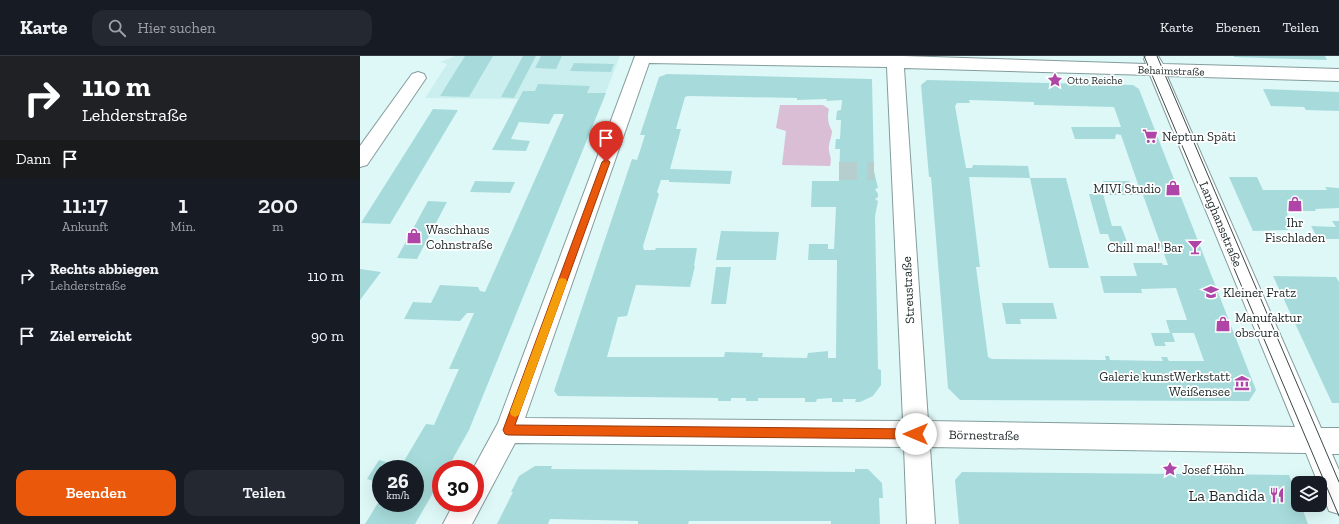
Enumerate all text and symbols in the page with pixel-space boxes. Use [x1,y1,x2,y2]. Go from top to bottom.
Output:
search box [92,10,372,46]
text: Karte [20,16,68,39]
icon: search [106,17,128,39]
text: Hier suchen [138,19,216,37]
text: Karte [1160,19,1193,36]
text: Ebenen [1215,19,1260,36]
text: Teilen [1282,19,1319,36]
street label: Behaimstraße [1137,63,1205,79]
text: 110 m [82,70,151,103]
place icon: Otto Reiche [1046,71,1064,89]
icon: right [16,72,68,124]
place label: Otto Reiche [1067,74,1123,87]
text: Lehderstraße [82,104,187,126]
pin [589,121,623,162]
icon: arrive [595,127,617,149]
supermarket icon: Neptun Späti [1141,127,1159,145]
place label: Neptun Späti [1162,129,1236,144]
icon: arrive [59,148,81,170]
text: Dann [16,150,51,168]
shop icon: MIVI Studio [1164,179,1182,197]
street label: Langhansstraße [1196,179,1246,269]
place label: MIVI Studio [1093,181,1161,196]
text: 11:17 [62,190,108,219]
text: 1 [178,190,188,219]
text: 200 [258,190,298,219]
shop icon: Ihr Fischladen [1286,195,1304,213]
place label: Ihr Fischladen [1265,215,1326,245]
text: Ankunft [62,219,108,234]
text: Min. [170,219,196,234]
text: m [272,219,283,234]
place label: Waschhaus Cohnstraße [426,222,493,252]
shop icon: Waschhaus Cohnstraße [405,227,423,245]
bar icon: Chill mal! Bar [1186,238,1204,256]
place label: Chill mal! Bar [1107,240,1183,255]
street label: Streustraße [899,256,917,324]
text: Rechts abbiegen [50,260,159,278]
icon: right [16,265,38,287]
text: 110 m [307,267,344,285]
text: Lehderstraße [50,278,126,293]
school or university icon: Kleiner Fratz [1202,283,1220,301]
place label: Kleiner Fratz [1223,285,1296,300]
place label: Manufaktur obscura [1235,310,1302,340]
shop icon: Manufaktur obscura [1214,315,1232,333]
icon: arrive [16,325,38,347]
text: Ziel erreicht [50,327,132,345]
text: 90 m [311,327,344,345]
place label: Galerie kunstWerkstatt Weißensee [1099,369,1230,399]
museum icon: Galerie kunstWerkstatt Weißensee [1233,374,1251,392]
position arrow [895,413,937,455]
street label: Börnestraße [949,427,1019,443]
speed limit sign: 30 [432,460,484,512]
place icon: Josef Höhn [1161,460,1179,478]
place label: Josef Höhn [1182,462,1245,477]
text: 26 [387,469,409,493]
button: Beenden [16,470,176,516]
button: Teilen [184,470,344,516]
map controls [1291,476,1327,512]
button: layers [1291,476,1327,512]
place label: La Bandida [1189,486,1265,505]
restaurant icon: La Bandida [1268,486,1286,504]
text: km/h [387,490,409,502]

